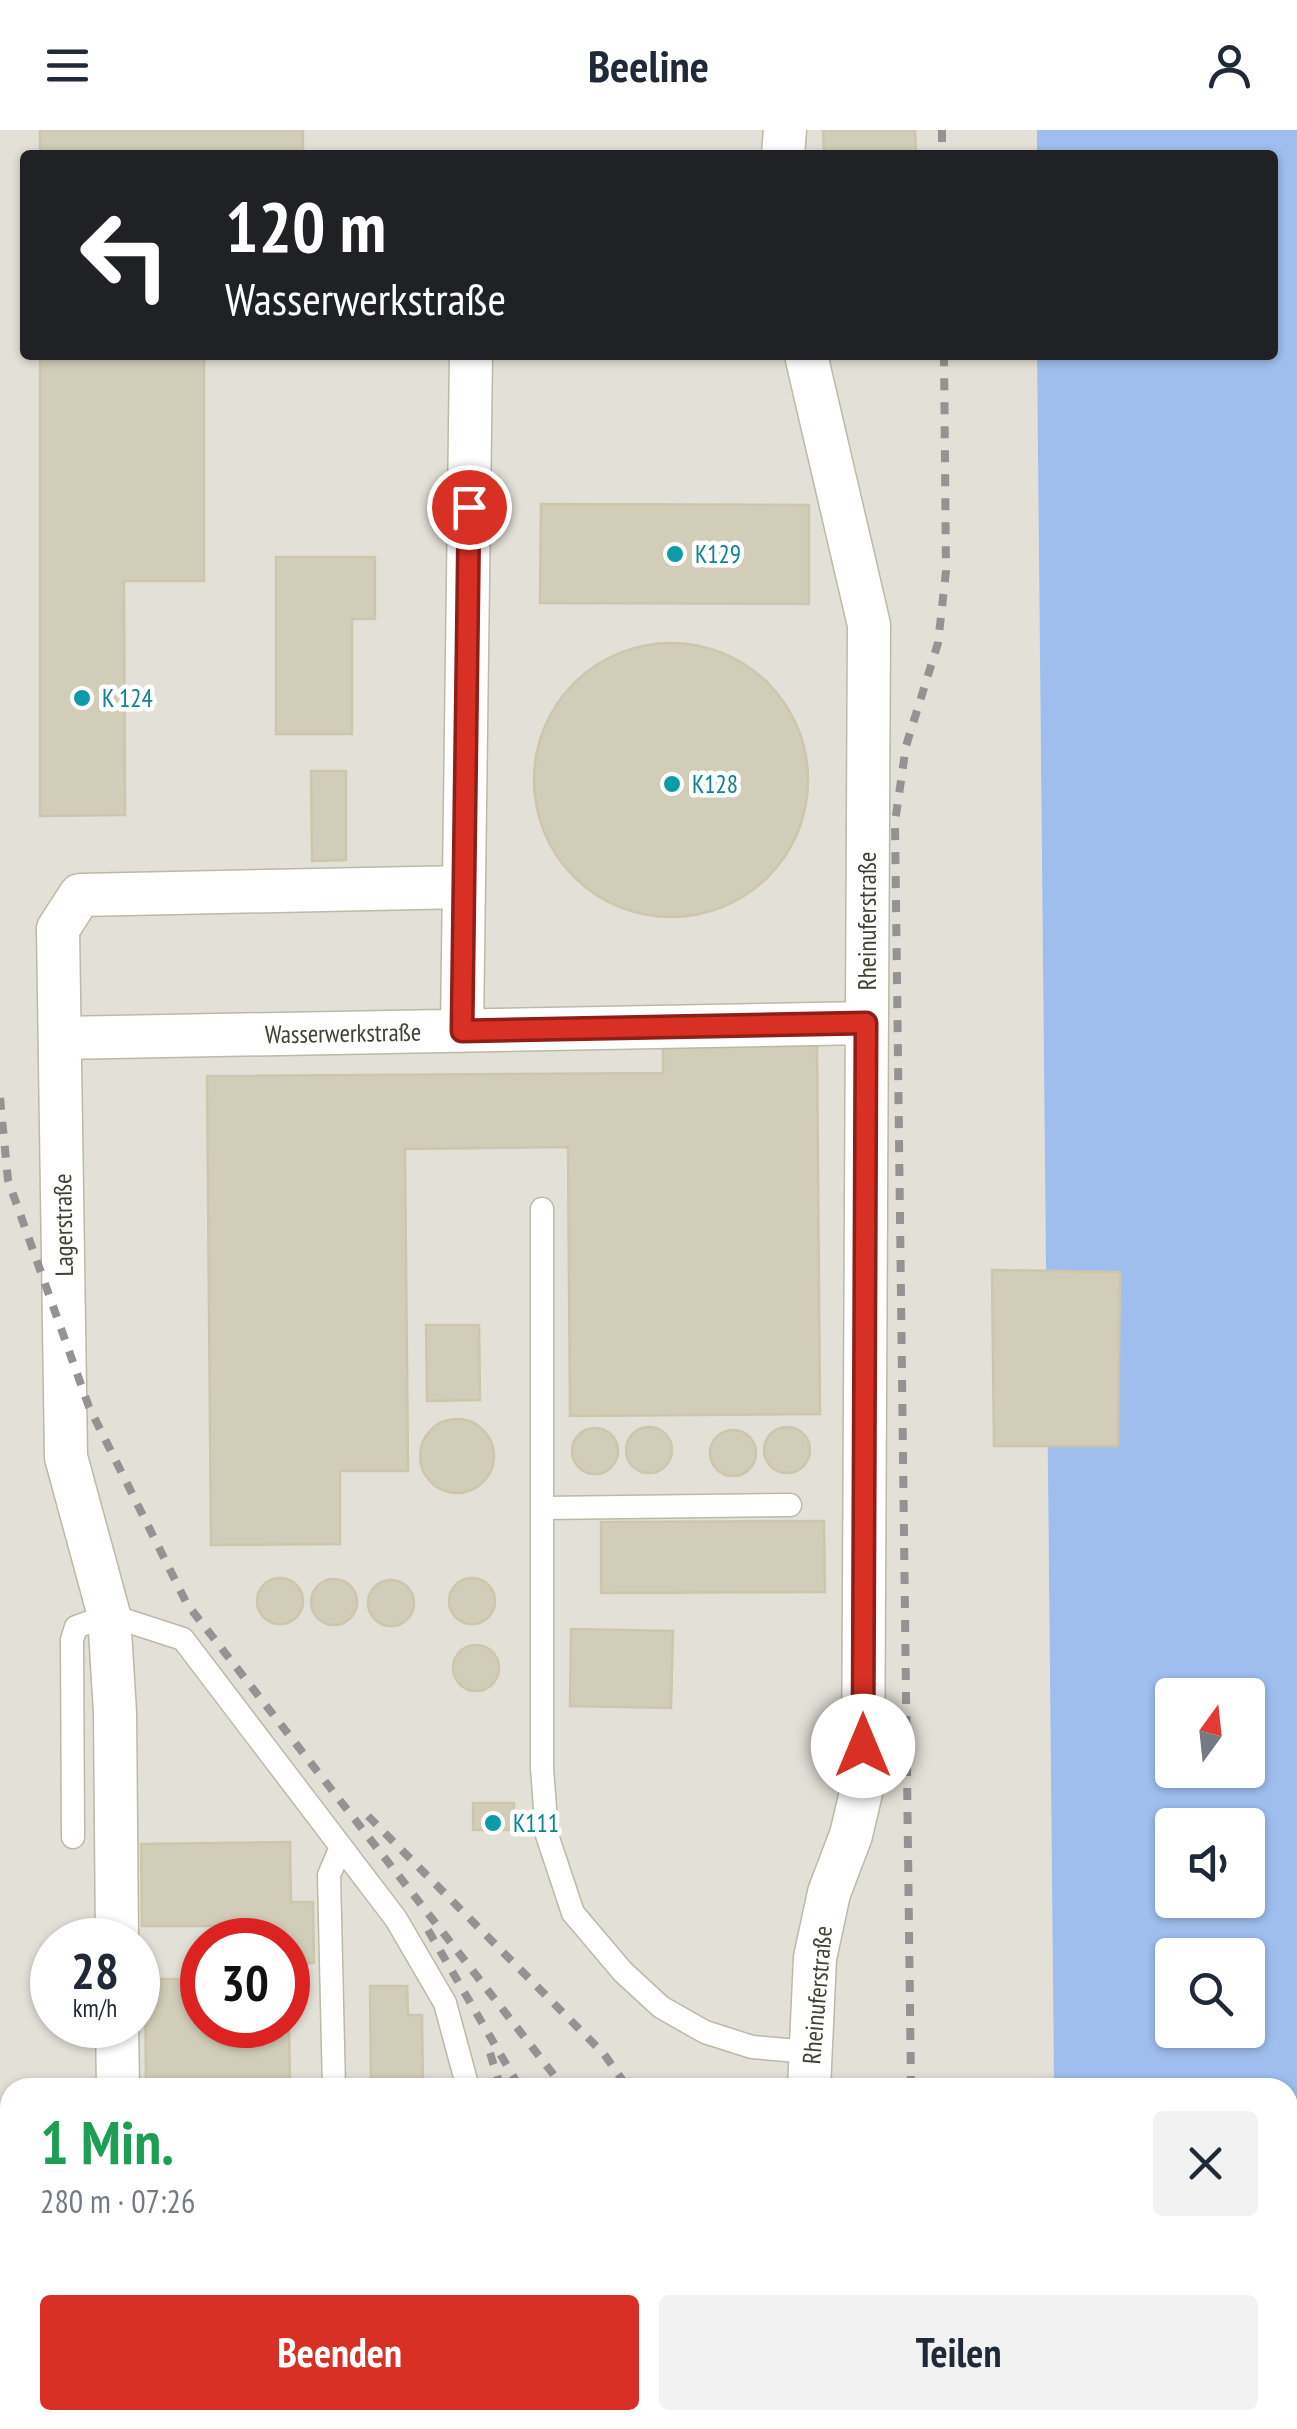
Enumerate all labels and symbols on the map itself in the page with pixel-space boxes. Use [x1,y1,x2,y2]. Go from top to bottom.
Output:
pin [427,465,512,550]
place label: K129 [695,538,741,570]
marker: K129 [664,543,686,565]
place label: K 124 [102,682,153,714]
marker: K 124 [71,687,93,709]
place label: K128 [692,768,738,800]
marker: K128 [661,773,683,795]
street label: Rheinuferstraße [851,852,883,990]
street label: Wasserwerkstraße [265,1016,421,1050]
street label: Lagerstraße [46,1173,80,1277]
north arrow [1155,1678,1265,1788]
position arrow [811,1694,915,1798]
place label: K111 [513,1807,559,1839]
marker: K111 [482,1812,504,1834]
speed limit sign: 30 [180,1918,310,2048]
street label: Rheinuferstraße [795,1925,839,2065]

